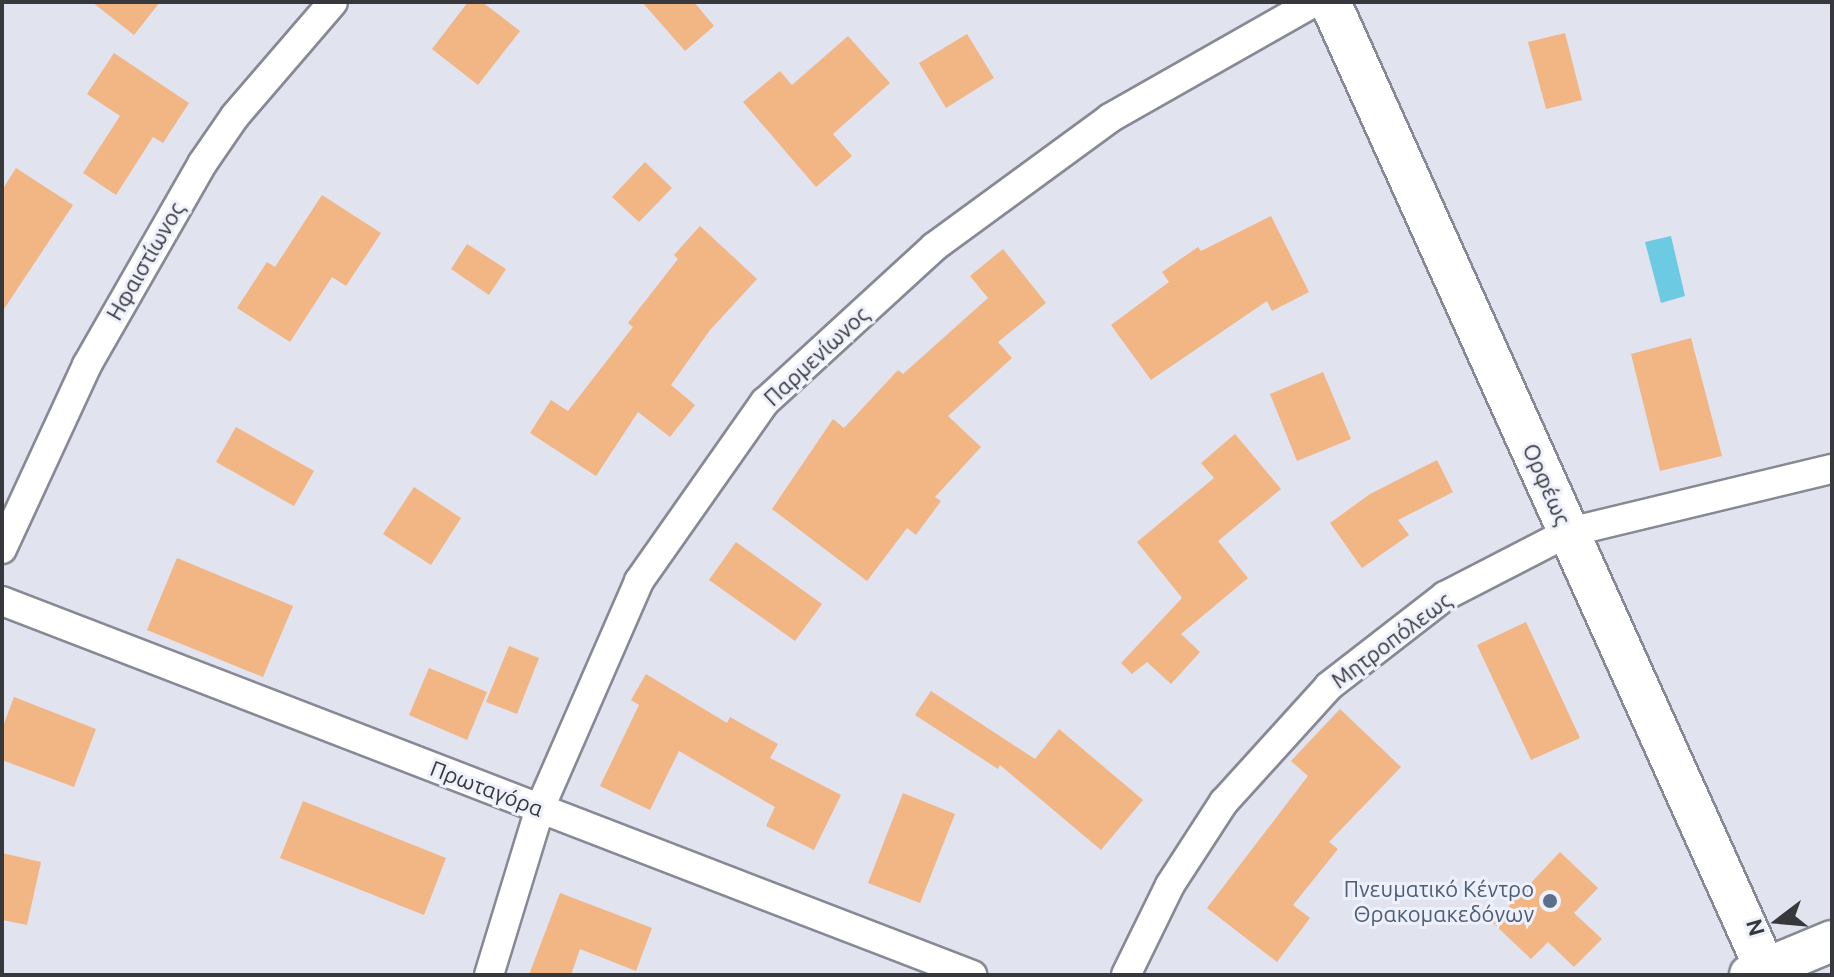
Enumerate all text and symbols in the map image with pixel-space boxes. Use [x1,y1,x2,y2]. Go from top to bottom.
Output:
street label: Ηφαιστίωνος [101,197,189,325]
street label: Παρμενίωνος [758,301,874,411]
street label: Ορφέως [1517,439,1577,529]
street label: Μητροπόλεως [1326,586,1456,694]
street label: Πρωταγόρα [427,754,547,822]
place label: Πνευματικό Κέντρο Θρακομακεδόνων [1344,875,1534,926]
north arrow [1738,881,1818,961]
marker: Πνευματικό Κέντρο Θρακομακεδόνων [1541,892,1559,910]
text: N [1740,916,1769,939]

